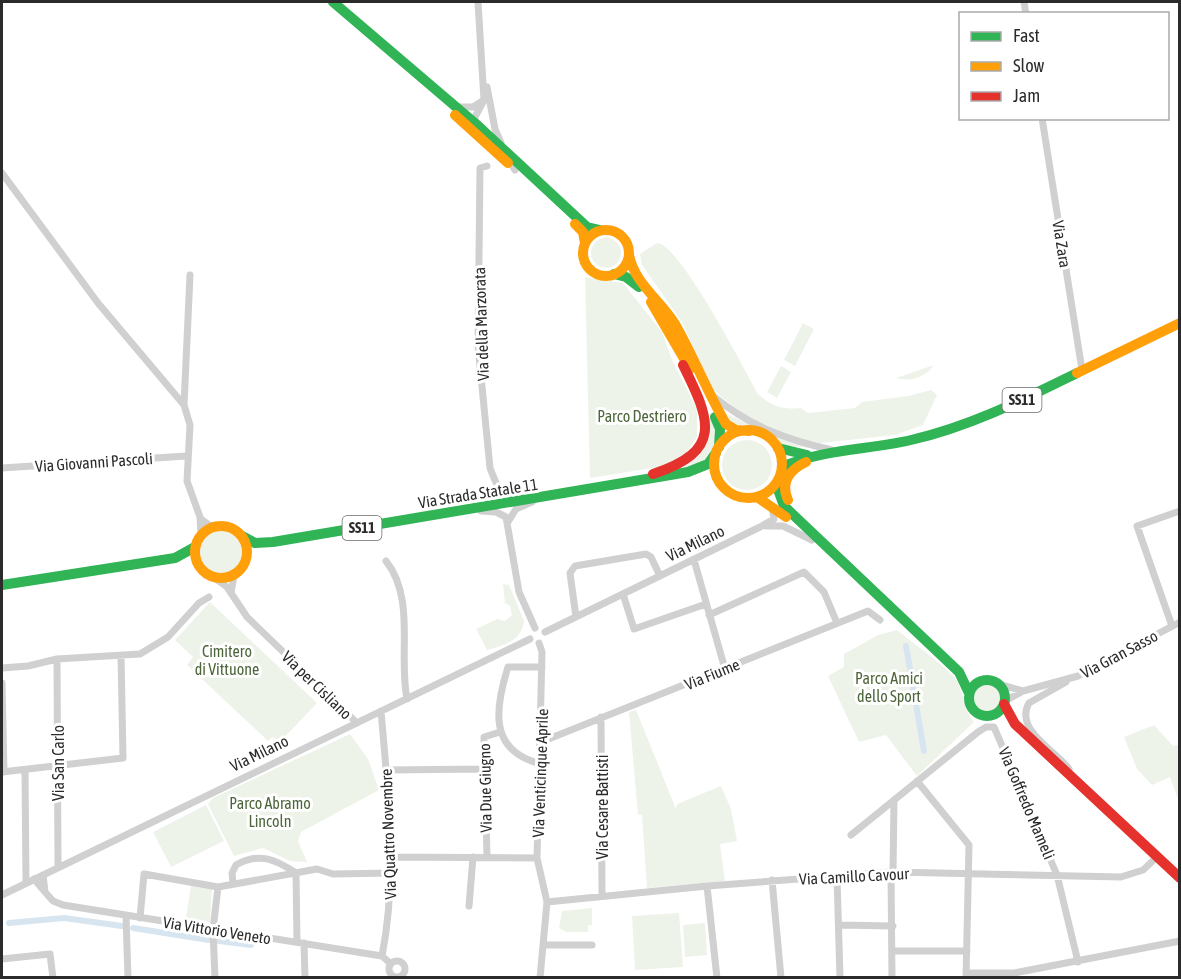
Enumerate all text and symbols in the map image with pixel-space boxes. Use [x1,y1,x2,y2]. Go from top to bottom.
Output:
legend [959,12,1169,120]
text: Fast [1013,25,1040,46]
text: Slow [1013,55,1044,76]
text: Jam [1013,85,1040,106]
street label: Via Zara [1049,219,1075,269]
street label: Via della Marzorata [470,267,492,381]
road number: SS11 [1002,388,1042,412]
park label: Parco Destriero [597,407,687,425]
street label: Via Giovanni Pascoli [35,449,153,475]
street label: Via Strada Statale 11 [417,475,539,511]
road number: SS11 [342,516,382,540]
street label: Via Milano [663,521,727,565]
street label: Via Gran Sasso [1078,626,1160,682]
park label: Cimitero di Vittuone [195,642,259,678]
street label: Via per Cisliano [278,647,356,723]
street label: Via Fiume [682,655,742,693]
park label: Parco Amici dello Sport [855,669,923,706]
street label: Via Venticinque Aprile [529,708,552,838]
street label: Via San Carlo [49,725,67,801]
street label: Via Milano [227,731,291,775]
street label: Via Due Giugno [475,743,496,833]
street label: Via Goffredo Mameli [995,744,1059,862]
street label: Via Cesare Battisti [593,755,611,859]
street label: Via Quattro Novembre [377,768,399,900]
park label: Parco Abramo Lincoln [229,794,311,830]
street label: Via Camillo Cavour [799,864,910,888]
street label: Via Vittorio Veneto [162,913,272,947]

